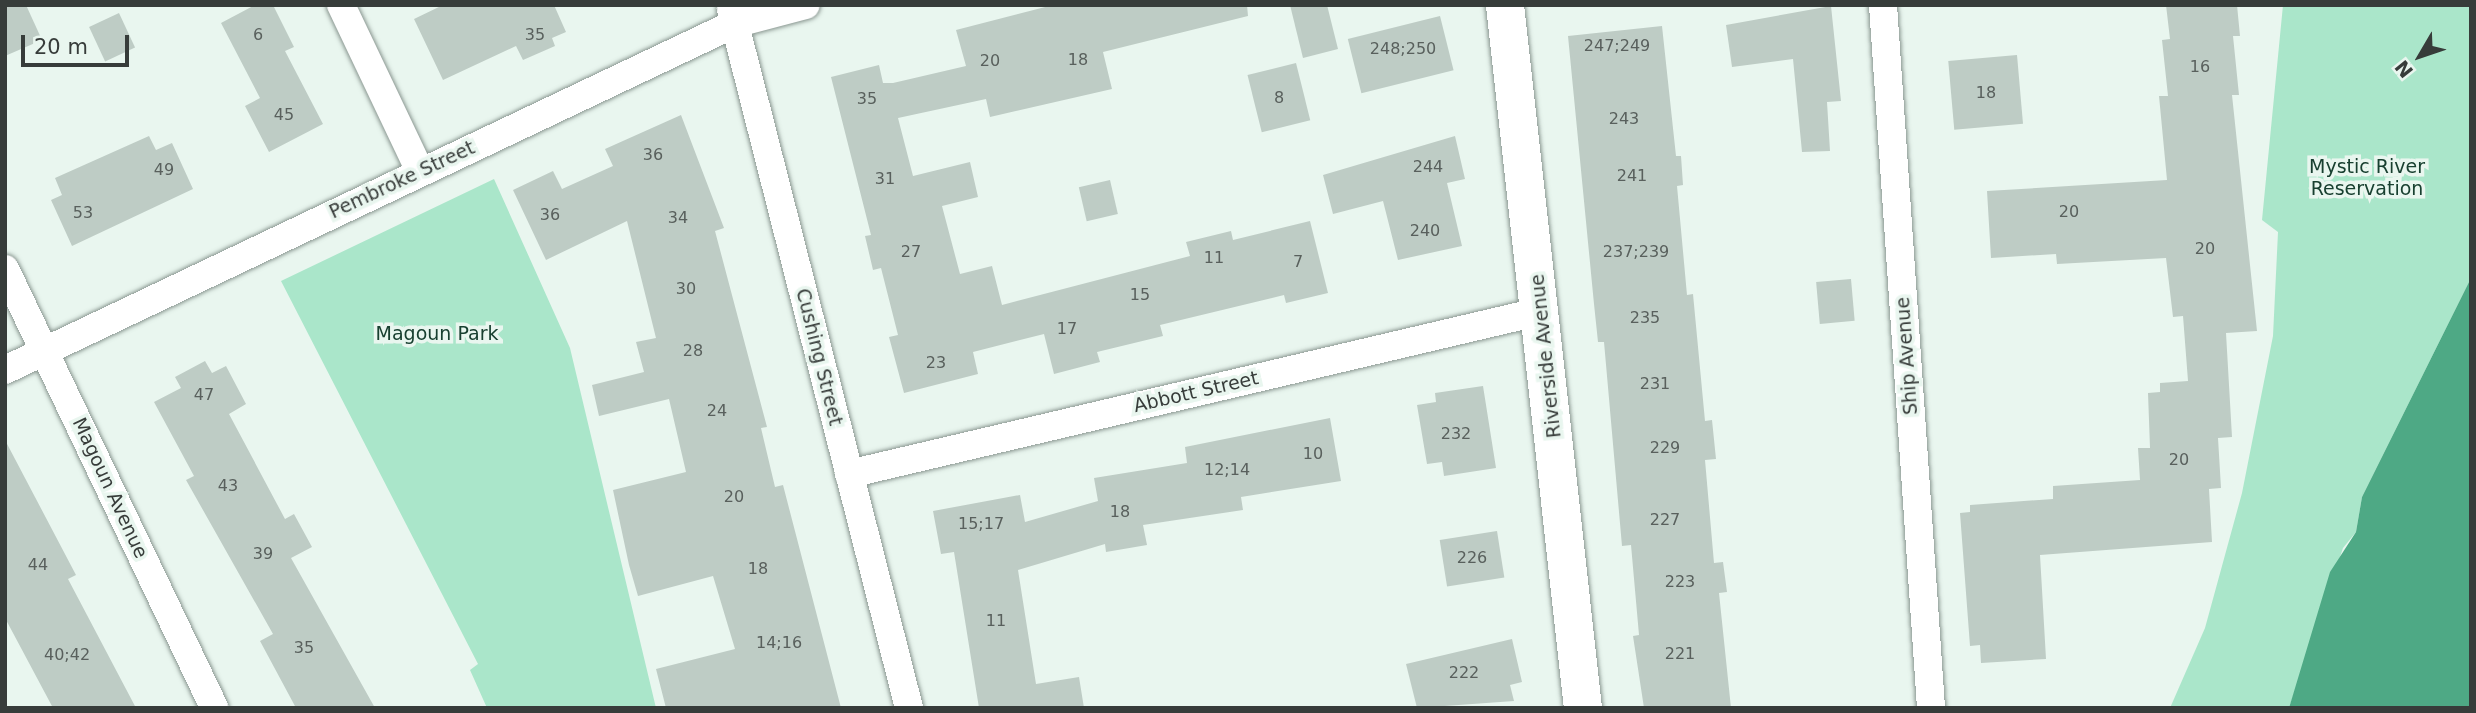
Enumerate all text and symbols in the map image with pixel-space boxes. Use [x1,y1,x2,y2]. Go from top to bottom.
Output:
scale bar [24,21,133,65]
north arrow [2385,21,2455,91]
house number: 6 [253,25,263,45]
house number: 35 [525,25,545,45]
text: 20 m [34,35,88,59]
house number: 247;249 [1584,36,1650,56]
house number: 248;250 [1370,39,1436,59]
house number: 18 [1068,50,1088,70]
house number: 20 [980,51,1000,71]
text: N [2390,56,2417,82]
house number: 16 [2190,57,2210,77]
house number: 18 [1976,83,1996,103]
house number: 8 [1274,88,1284,108]
house number: 35 [857,89,877,109]
house number: 45 [274,105,294,125]
house number: 243 [1609,109,1639,129]
street label: Pembroke Street [326,136,478,224]
house number: 36 [643,145,663,165]
park label: Mystic River Reservation [2309,156,2425,200]
house number: 244 [1413,157,1443,177]
house number: 49 [154,160,174,180]
house number: 241 [1617,166,1647,186]
house number: 31 [875,169,895,189]
house number: 20 [2059,202,2079,222]
house number: 53 [73,203,93,223]
house number: 36 [540,205,560,225]
house number: 34 [668,208,688,228]
house number: 240 [1410,221,1440,241]
house number: 20 [2195,239,2215,259]
house number: 27 [901,242,921,262]
house number: 237;239 [1603,242,1669,262]
house number: 11 [1204,248,1224,268]
house number: 7 [1293,252,1303,272]
street label: Riverside Avenue [1526,273,1566,439]
house number: 30 [676,279,696,299]
house number: 15 [1130,285,1150,305]
street label: Cushing Street [791,286,847,428]
street label: Ship Avenue [1892,296,1922,416]
house number: 235 [1630,308,1660,328]
house number: 17 [1057,319,1077,339]
park label: Magoun Park [376,323,498,345]
house number: 28 [683,341,703,361]
house number: 23 [926,353,946,373]
street label: Abbott Street [1131,367,1261,417]
house number: 231 [1640,374,1670,394]
house number: 47 [194,385,214,405]
house number: 24 [707,401,727,421]
street label: Magoun Avenue [67,414,153,562]
house number: 232 [1441,424,1471,444]
house number: 229 [1650,438,1680,458]
house number: 10 [1303,444,1323,464]
house number: 20 [2169,450,2189,470]
house number: 12;14 [1204,460,1250,480]
house number: 43 [218,476,238,496]
house number: 20 [724,487,744,507]
house number: 18 [1110,502,1130,522]
house number: 227 [1650,510,1680,530]
house number: 15;17 [958,514,1004,534]
house number: 39 [253,544,273,564]
house number: 226 [1457,548,1487,568]
house number: 44 [28,555,48,575]
house number: 18 [748,559,768,579]
house number: 223 [1665,572,1695,592]
house number: 11 [986,611,1006,631]
house number: 14;16 [756,633,802,653]
house number: 35 [294,638,314,658]
house number: 221 [1665,644,1695,664]
house number: 40;42 [44,645,90,665]
house number: 222 [1449,663,1479,683]

